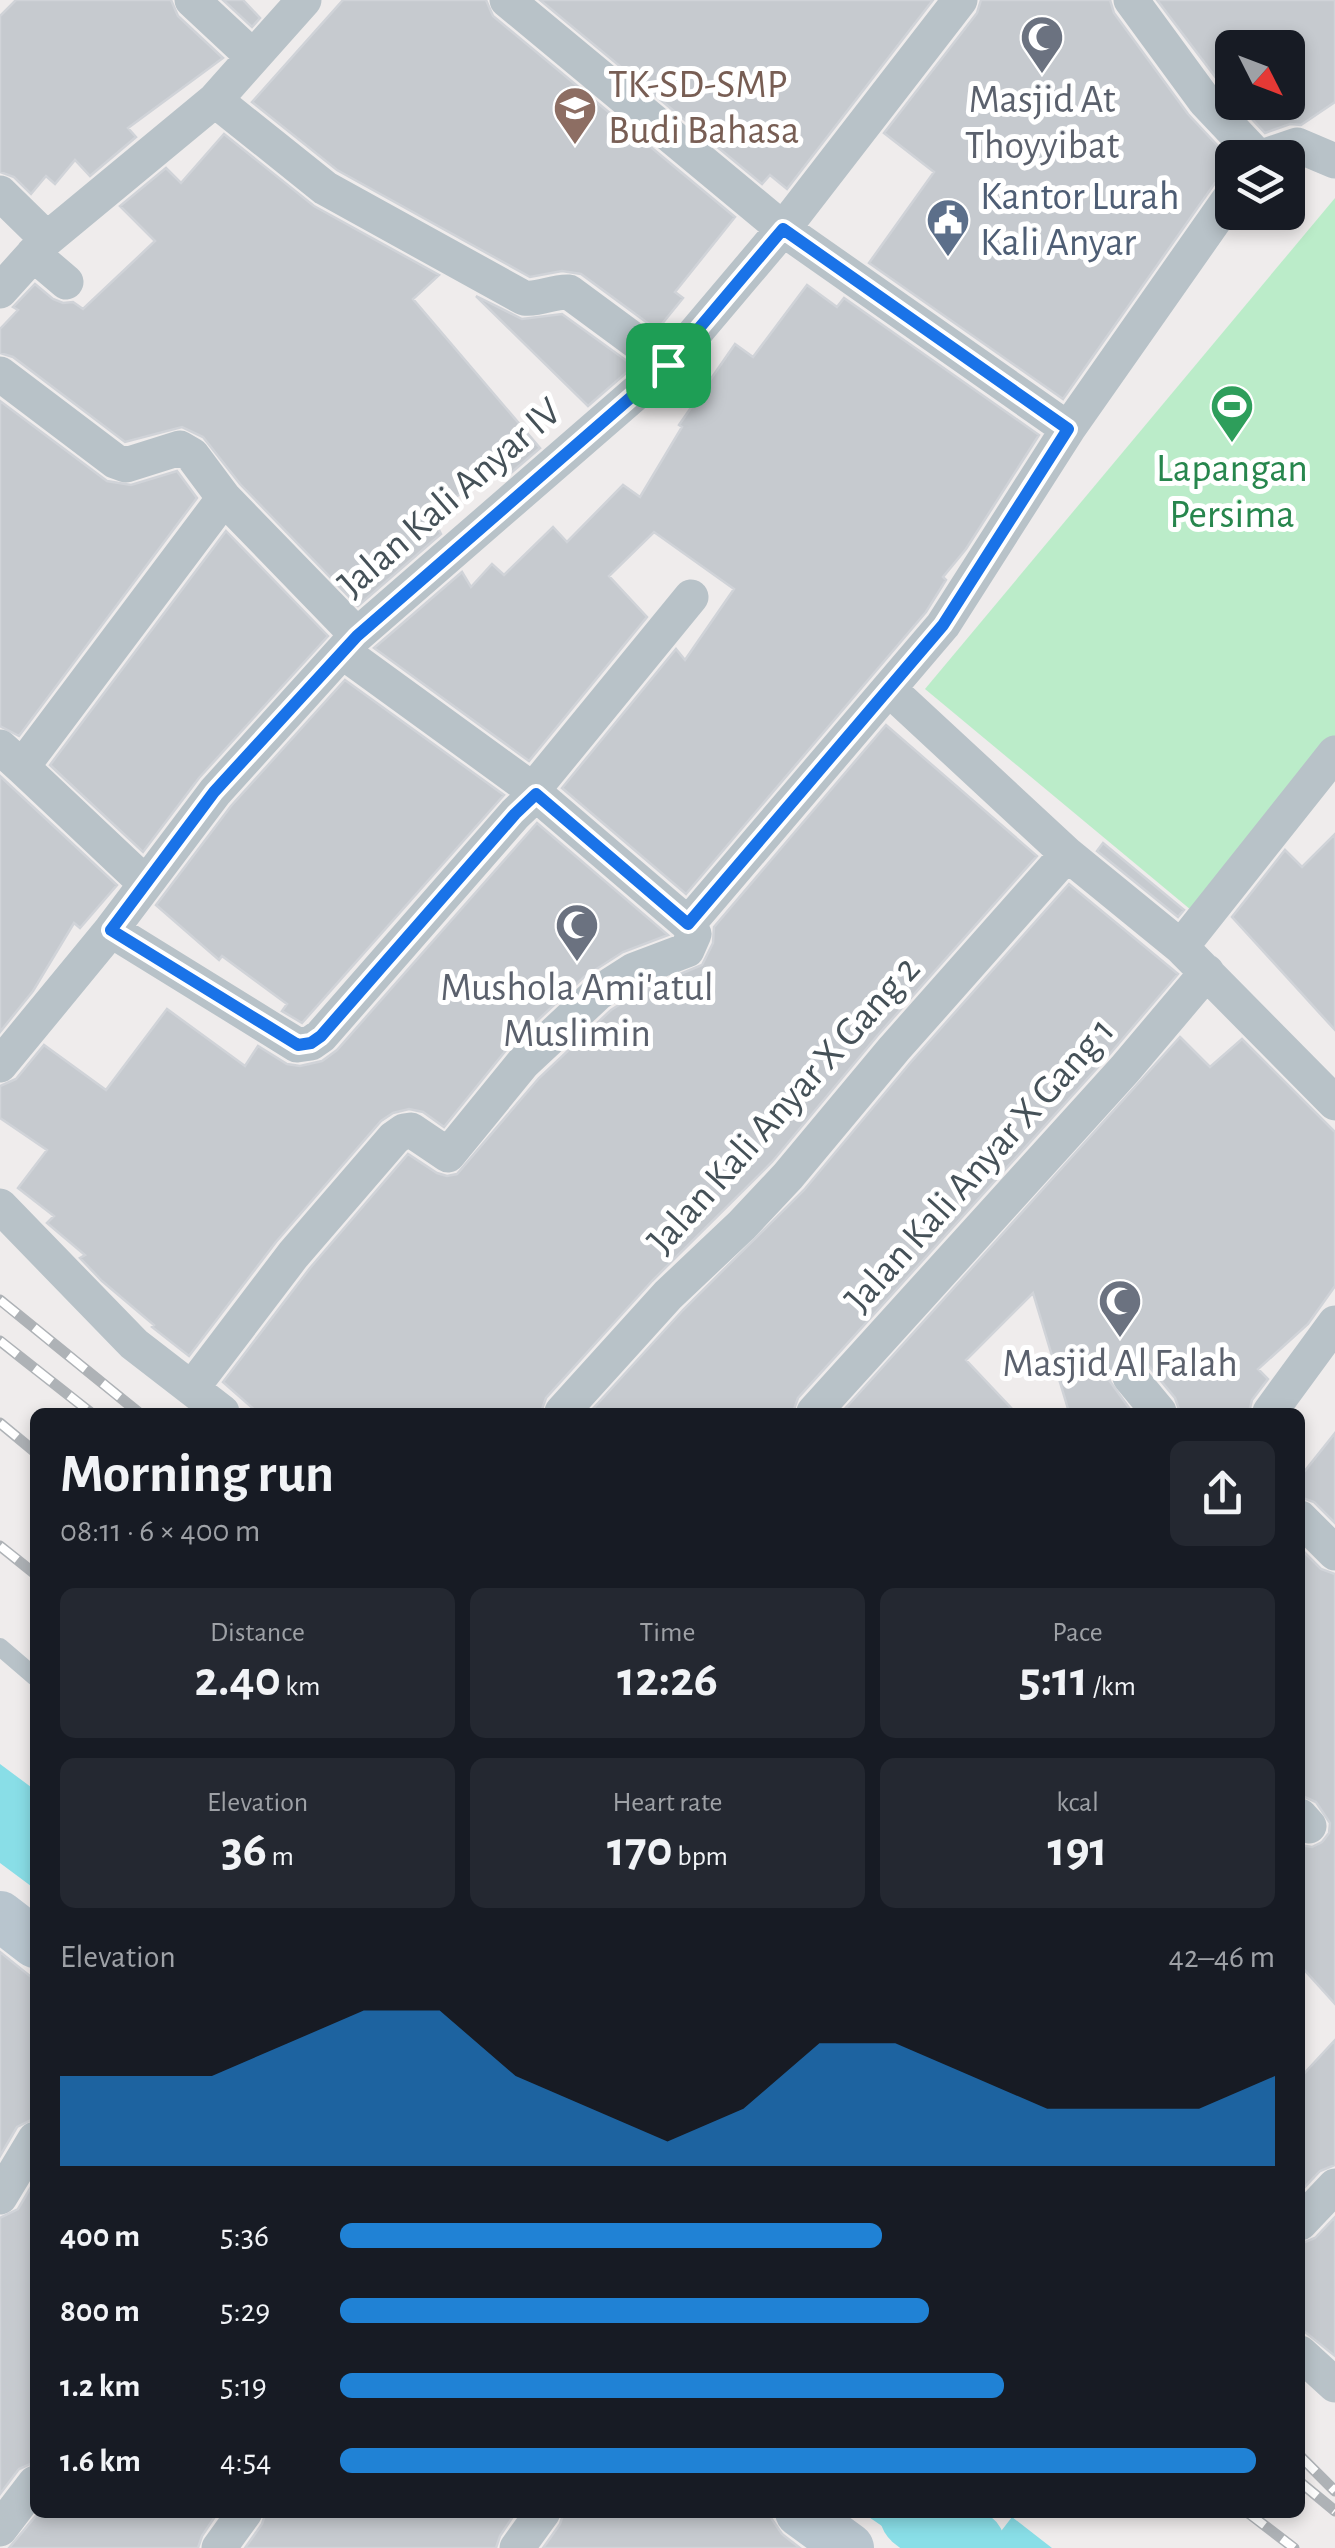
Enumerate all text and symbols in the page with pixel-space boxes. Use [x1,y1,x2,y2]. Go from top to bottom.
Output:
mosque icon: Masjid At Thoyyibat [1019,14,1065,75]
north arrow [1215,30,1305,120]
map controls [1215,30,1305,230]
place label: TK-SD-SMP Budi Bahasa [608,65,799,151]
place label: Masjid At Thoyyibat [965,80,1120,166]
school or university icon: TK-SD-SMP Budi Bahasa [552,85,598,146]
button: layers [1215,140,1305,230]
place label: Kantor Lurah Kali Anyar [980,177,1180,263]
public building icon: Kantor Lurah Kali Anyar [925,197,971,258]
pin [626,323,711,408]
icon: arrive [641,338,696,393]
sports icon: Lapangan Persima [1209,383,1255,444]
street label: Jalan Kali Anyar IV [331,391,569,605]
place label: Lapangan Persima [1156,449,1308,535]
mosque icon: Mushola Ami'atul Muslimin [554,902,600,963]
street label: Jalan Kali Anyar X Gang 2 [640,949,928,1261]
place label: Mushola Ami'atul Muslimin [440,968,714,1054]
street label: Jalan Kali Anyar X Gang 1 [838,1010,1122,1320]
mosque icon: Masjid Al Falah [1097,1278,1143,1339]
place label: Masjid Al Falah [1002,1344,1238,1384]
button: share [1170,1441,1275,1546]
text: Morning run [60,1447,334,1502]
text: 08:11 · 6 × 400 m [60,1515,260,1547]
text: Distance [210,1619,305,1647]
text: Time [640,1619,695,1647]
text: Pace [1052,1619,1103,1647]
text: 2.40 [195,1655,281,1705]
text: 12:26 [617,1655,718,1705]
text: 5:11 [1019,1655,1088,1705]
text: km [281,1673,321,1701]
text: /km [1088,1673,1136,1701]
text: Elevation [207,1789,308,1817]
text: Heart rate [613,1789,722,1817]
text: kcal [1056,1789,1099,1817]
text: 36 [221,1825,267,1875]
text: 170 [607,1825,673,1875]
text: 191 [1047,1825,1108,1875]
text: m [267,1843,294,1871]
text: bpm [673,1843,728,1871]
text: Elevation [60,1941,176,1973]
text: 42–46 m [1169,1941,1275,1973]
text: 400 m [60,2220,140,2252]
text: 5:36 [220,2220,269,2252]
text: 800 m [60,2295,140,2327]
text: 5:29 [220,2295,270,2327]
text: 1.2 km [60,2370,140,2402]
text: 5:19 [220,2370,267,2402]
text: 1.6 km [60,2445,141,2477]
text: 4:54 [220,2445,272,2477]

